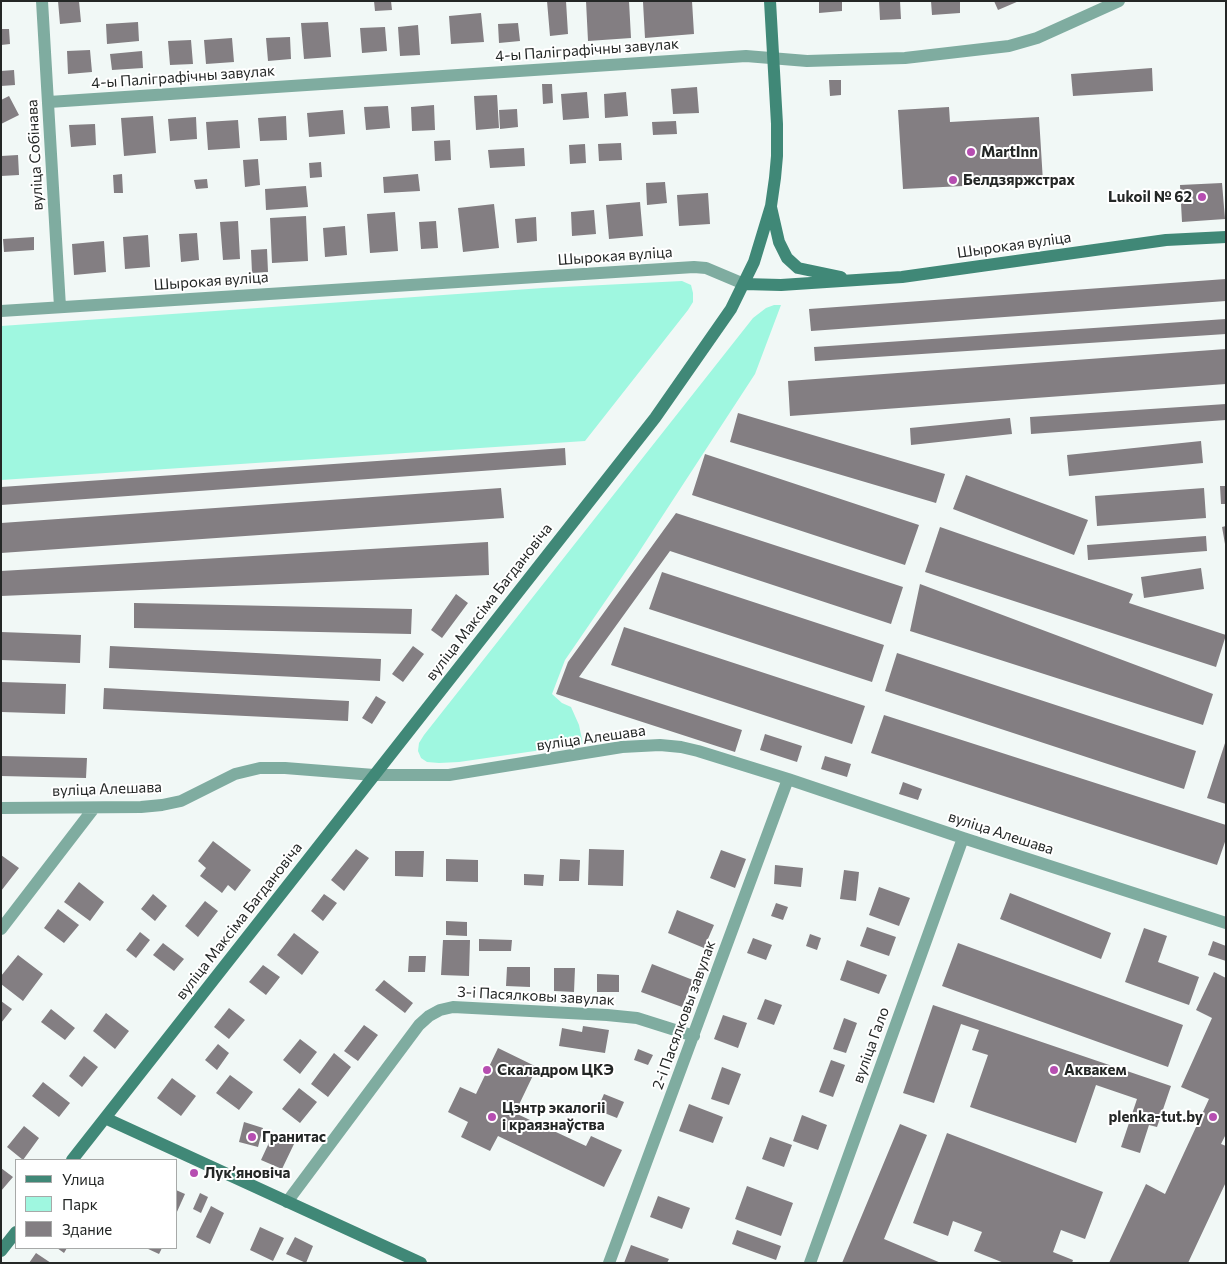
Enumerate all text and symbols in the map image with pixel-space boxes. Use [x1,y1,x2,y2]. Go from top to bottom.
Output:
street label: 4-ы Паліграфічны завулак [494,35,680,65]
street label: 4-ы Паліграфічны завулак [90,62,276,92]
street label: вуліца Собінава [23,99,47,211]
place label: MartInn [981,143,1038,161]
marker: MartInn [965,146,977,158]
place label: Белдзяржстрах [963,171,1075,189]
marker: Белдзяржстрах [947,174,959,186]
place label: Lukoil № 62 [1108,188,1192,206]
marker: Lukoil № 62 [1196,191,1208,203]
street label: Шырокая вуліца [956,228,1072,262]
street label: Шырокая вуліца [557,243,673,269]
street label: Шырокая вуліца [153,268,269,294]
street label: вуліца Максіма Багдановіча [422,520,556,684]
street label: вуліца Алешава [535,721,647,755]
street label: вуліца Алешава [52,778,162,800]
street label: вуліца Алешава [946,807,1056,859]
street label: вуліца Максіма Багдановіча [172,839,306,1003]
street label: 2-і Пасялковы завулак [649,938,719,1092]
street label: 3-і Пасялковы завулак [457,983,615,1009]
street label: вуліца Гало [849,1004,893,1086]
place label: Скаладром ЦКЭ [497,1061,614,1079]
place label: Аквакем [1064,1061,1127,1079]
marker: Скаладром ЦКЭ [481,1064,493,1076]
marker: Аквакем [1048,1064,1060,1076]
place label: Цэнтр экалогіі і краязнаўства [502,1099,605,1134]
place label: plenka-tut.by [1108,1108,1203,1126]
marker: Цэнтр экалогіі і краязнаўства [486,1111,498,1123]
marker: plenka-tut.by [1207,1111,1219,1123]
place label: Гранитас [262,1128,326,1146]
marker: Гранитас [246,1131,258,1143]
legend [15,1159,178,1249]
place label: Лукʼяновіча [204,1164,290,1182]
marker: Лукʼяновіча [188,1167,200,1179]
text: Улица [62,1170,104,1188]
text: Парк [62,1195,98,1213]
text: Здание [62,1220,112,1238]

